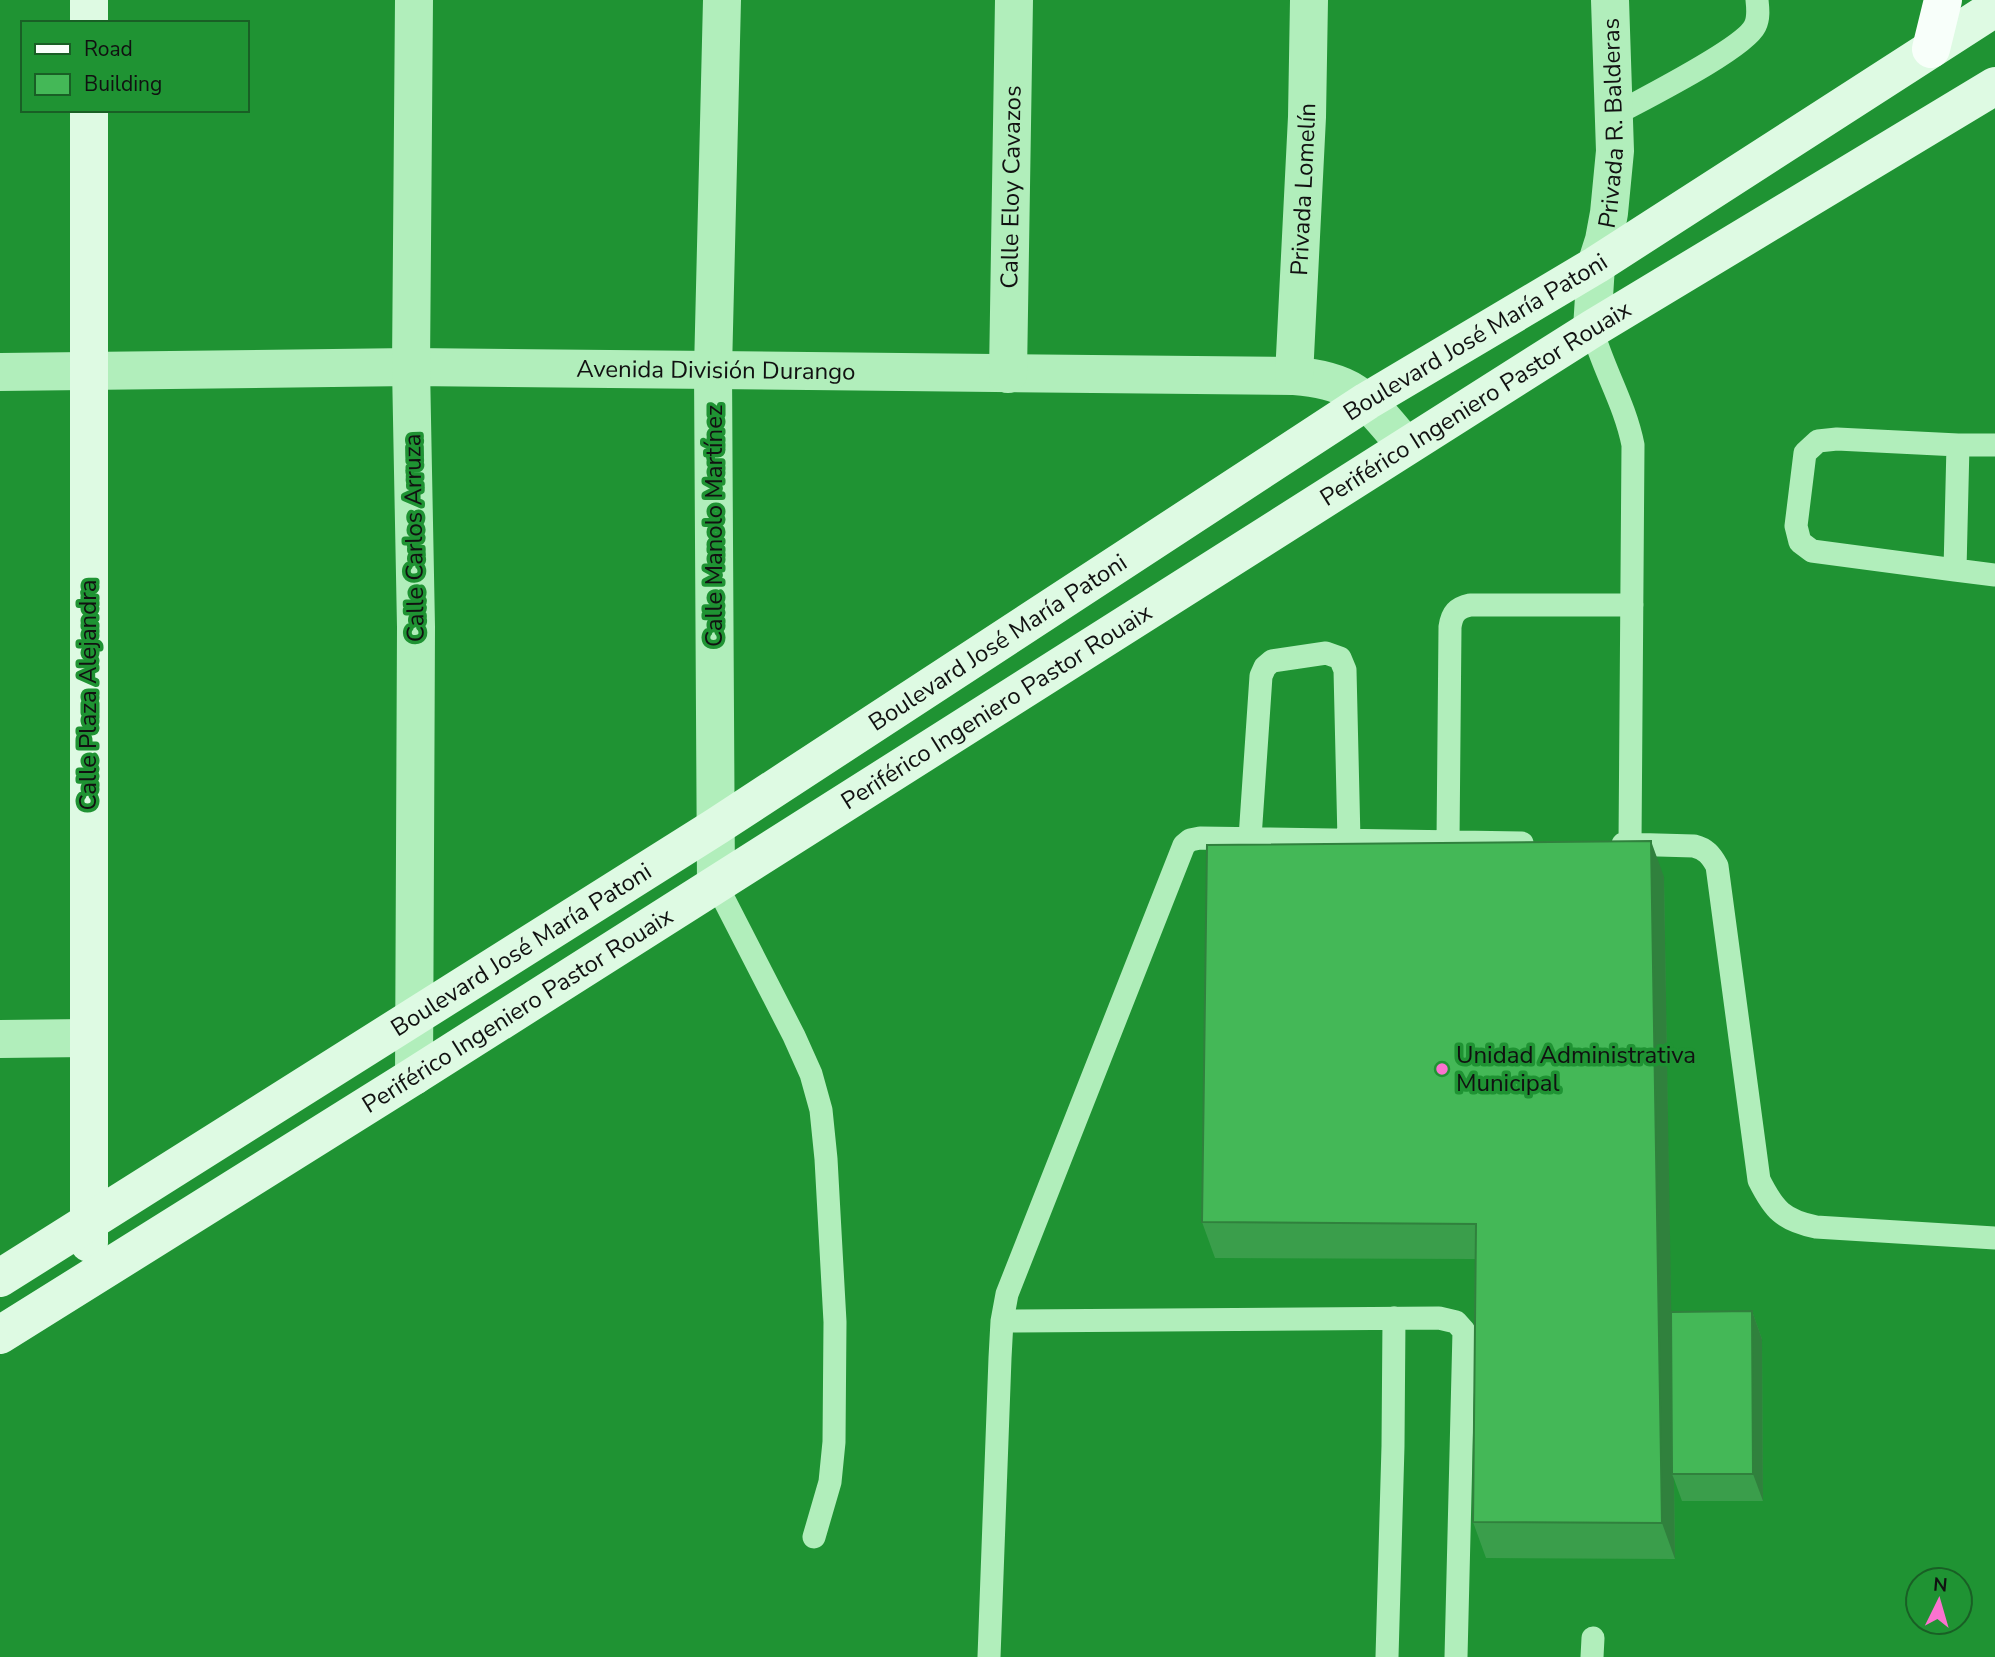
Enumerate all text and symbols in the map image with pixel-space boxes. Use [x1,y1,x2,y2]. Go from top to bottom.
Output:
street label: Privada R. Balderas [1591,18,1631,231]
legend [21,21,248,112]
text: Road [84,35,133,63]
text: Building [84,70,162,98]
street label: Calle Eloy Cavazos [993,85,1029,289]
street label: Privada Lomelín [1283,103,1323,276]
street label: Boulevard José María Patoni [1337,246,1614,428]
street label: Periférico Ingeniero Pastor Rouaix [1314,293,1637,513]
street label: Avenida División Durango [576,353,856,388]
street label: Calle Manolo Martínez [698,405,730,647]
street label: Calle Carlos Arruza [396,434,432,642]
street label: Boulevard José María Patoni [862,546,1133,739]
street label: Calle Plaza Alejandra [72,580,104,810]
street label: Periférico Ingeniero Pastor Rouaix [835,596,1158,817]
street label: Boulevard José María Patoni [385,855,658,1044]
street label: Periférico Ingeniero Pastor Rouaix [356,900,679,1121]
place label: Unidad Administrativa Municipal [1456,1039,1696,1099]
marker: Unidad Administrativa Municipal [1434,1061,1450,1077]
north arrow [1904,1566,1974,1636]
text: N [1932,1571,1949,1599]

